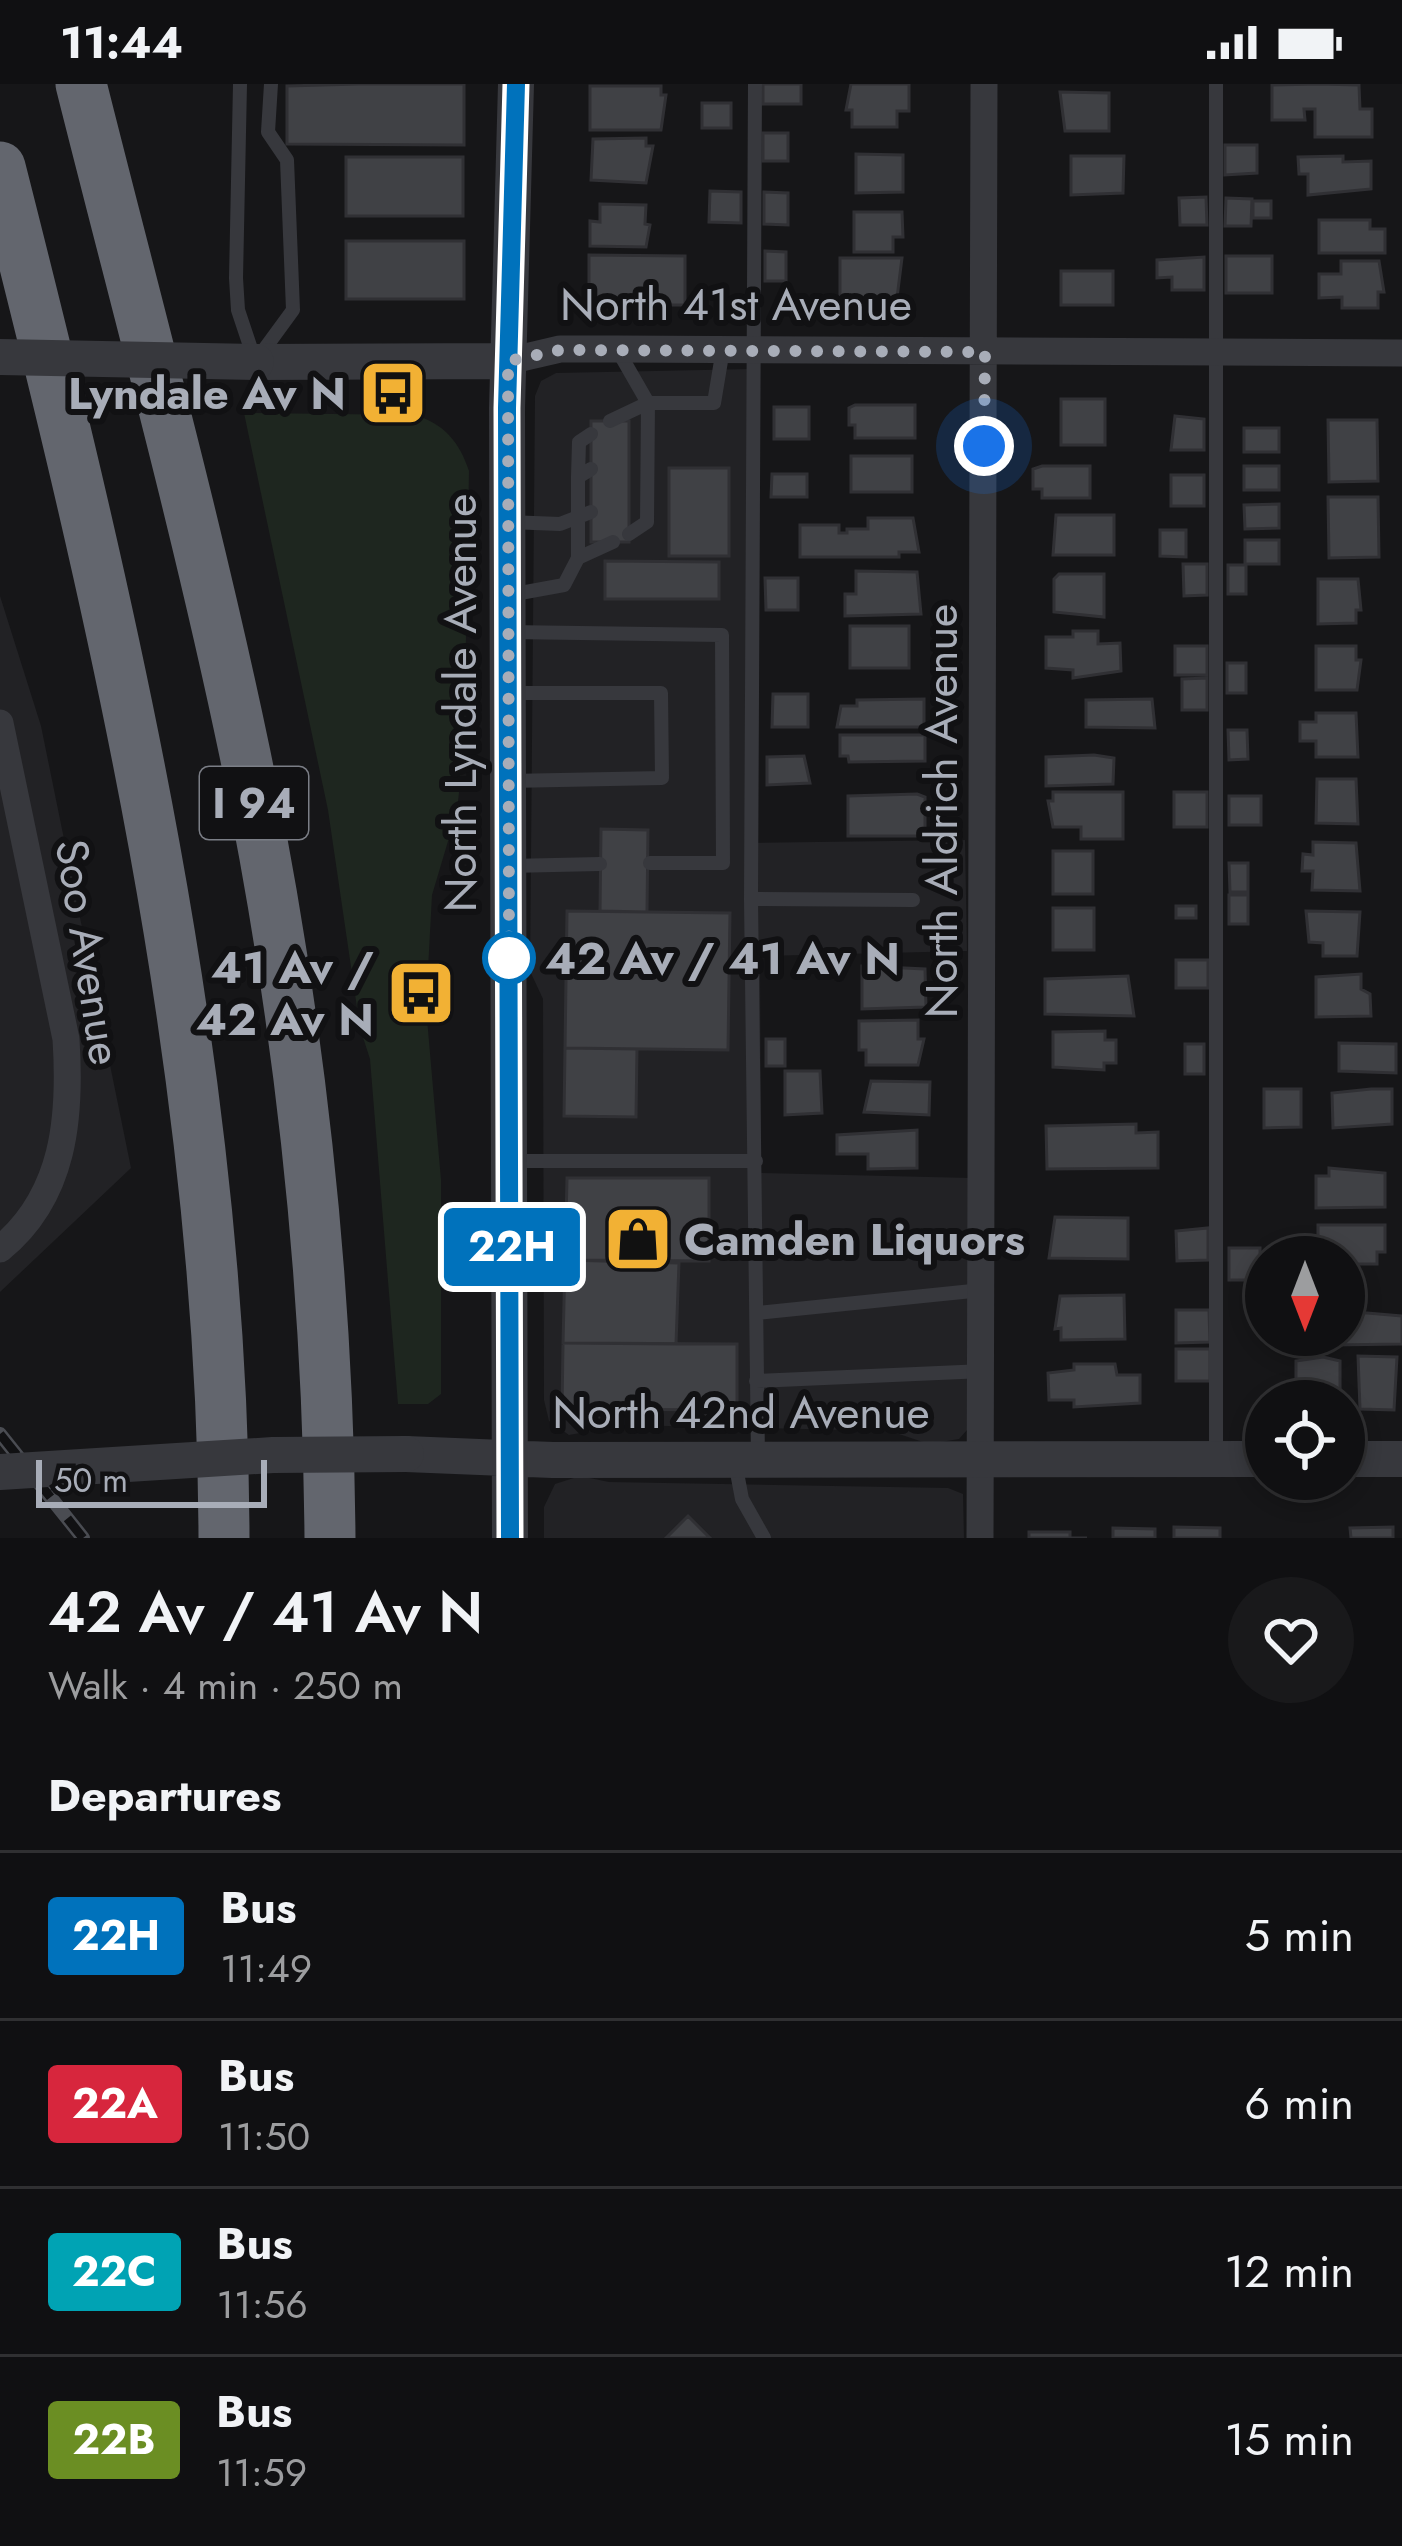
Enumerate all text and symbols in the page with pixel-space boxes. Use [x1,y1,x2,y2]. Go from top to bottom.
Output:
text: 11:44 [60,10,183,75]
street label: North 41st Avenue [560,272,912,337]
bus stop icon: Lyndale Av N [358,358,428,428]
place label: Lyndale Av N [68,361,346,426]
your location [954,416,1014,476]
street label: North Lyndale Avenue [428,494,493,912]
street label: North Aldrich Avenue [909,604,974,1018]
road number: I 94 [200,767,308,839]
street label: Soo Avenue [39,835,138,1070]
place label: 42 Av / 41 Av N [545,926,900,991]
marker: 42 Av / 41 Av N [484,933,534,983]
place label: 41 Av / 42 Av N [196,935,374,1052]
bus stop icon: 41 Av / 42 Av N [386,958,456,1028]
shop icon: Camden Liquors [603,1204,673,1274]
place label: Camden Liquors [684,1207,1025,1272]
line badge: 22H [443,1208,581,1286]
text: 22H [468,1216,556,1277]
north arrow [1245,1236,1365,1356]
map controls [1245,1236,1365,1500]
street label: North 42nd Avenue [552,1380,930,1445]
button: locate [1245,1380,1365,1500]
scale bar [36,1454,267,1507]
text: 50 m [54,1457,128,1504]
text: 42 Av / 41 Av N [48,1571,483,1653]
button: heart [1228,1577,1354,1703]
text: Walk · 4 min · 250 m [48,1657,403,1714]
text: Departures [48,1763,282,1828]
text: Bus [220,1875,296,1940]
text: 5 min [1245,1903,1354,1968]
text: 22H [72,1905,160,1966]
text: 11:49 [220,1940,312,1997]
text: Bus [218,2043,294,2108]
text: 6 min [1244,2071,1354,2136]
text: 22A [72,2073,158,2134]
text: 11:50 [218,2108,310,2165]
text: Bus [217,2211,293,2276]
text: 12 min [1224,2239,1354,2304]
text: 22C [72,2241,157,2302]
text: 11:56 [217,2276,308,2333]
text: Bus [216,2379,292,2444]
text: 15 min [1224,2407,1354,2472]
text: 22B [73,2409,156,2470]
text: 11:59 [216,2444,307,2501]

